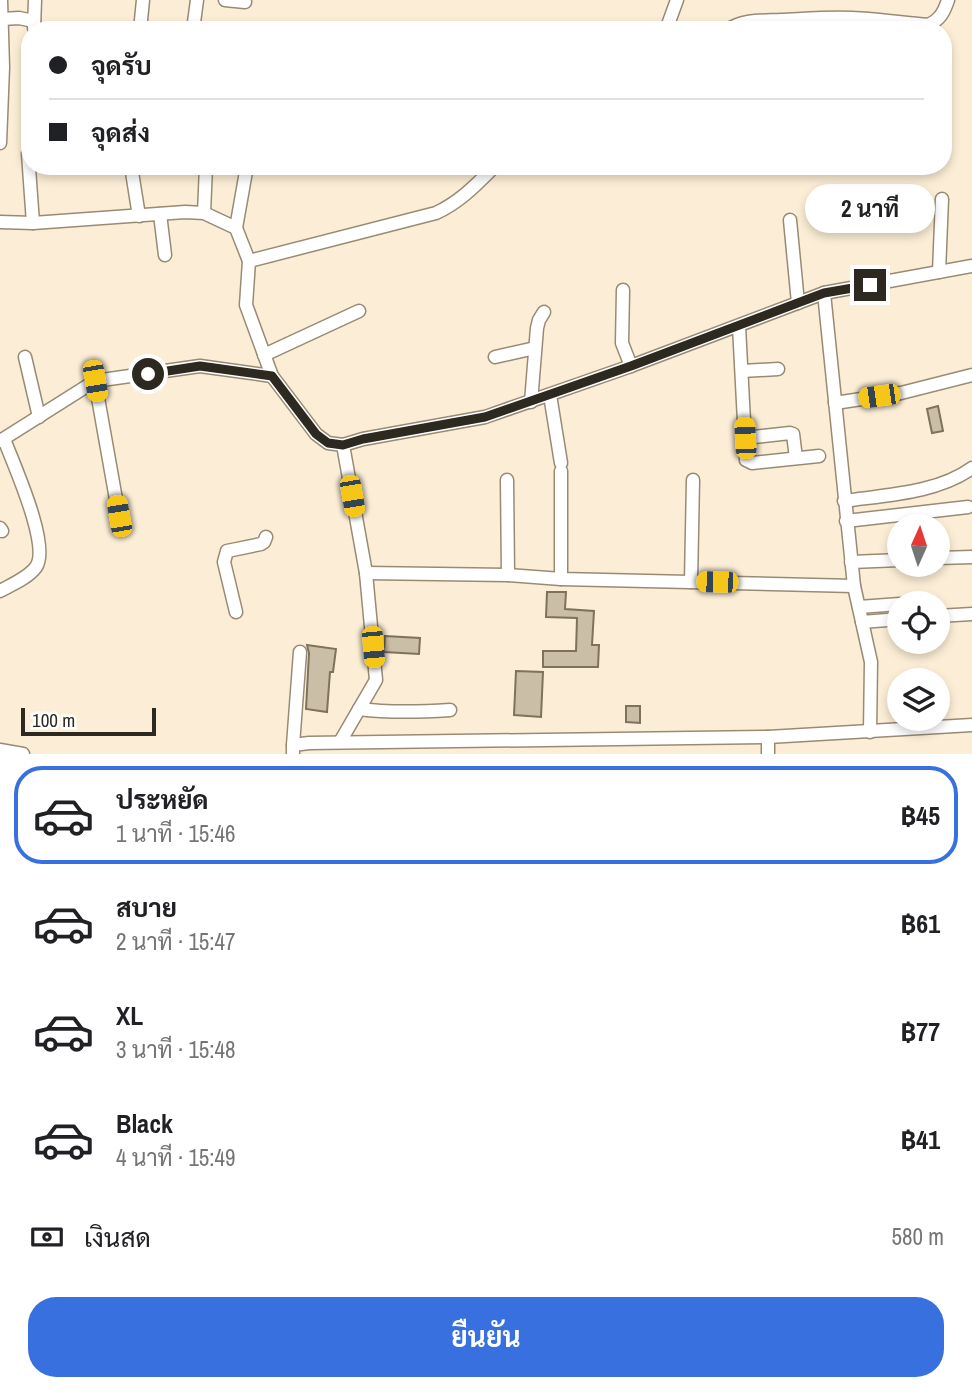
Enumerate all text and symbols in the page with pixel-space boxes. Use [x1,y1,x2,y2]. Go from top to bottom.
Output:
text: จุดรับ [91,48,152,83]
text: จุดส่ง [91,115,150,150]
callout: 2 นาที [805,184,935,232]
text: 2 นาที [841,193,899,224]
route end [854,269,886,301]
car [82,358,109,404]
route start [132,358,164,390]
car [857,383,902,409]
car [734,416,757,460]
car [339,473,366,519]
car [106,493,133,539]
north arrow [887,514,950,578]
map controls [887,514,950,731]
car [696,571,739,593]
button: locate [887,591,950,654]
car [361,625,386,669]
button: layers [887,668,950,731]
scale bar [21,705,156,737]
text: 100 m [32,707,75,733]
text: ประหยัด [116,782,209,817]
icon: car [32,784,95,847]
text: ฿45 [901,798,940,833]
text: 1 นาที · 15:46 [116,818,236,849]
text: สบาย [116,890,177,925]
icon: car [32,892,95,955]
text: ฿61 [901,906,940,941]
text: 2 นาที · 15:47 [116,926,236,957]
text: XL [116,998,143,1033]
icon: car [32,1000,95,1063]
text: ฿77 [901,1014,940,1049]
text: 3 นาที · 15:48 [116,1034,236,1065]
text: Black [116,1106,173,1141]
icon: car [32,1108,95,1171]
text: ฿41 [901,1122,940,1157]
text: 4 นาที · 15:49 [116,1142,236,1173]
icon: cash [28,1218,66,1256]
text: เงินสด [84,1220,151,1255]
text: 580 m [892,1221,944,1252]
button: ยืนยัน [28,1297,944,1377]

